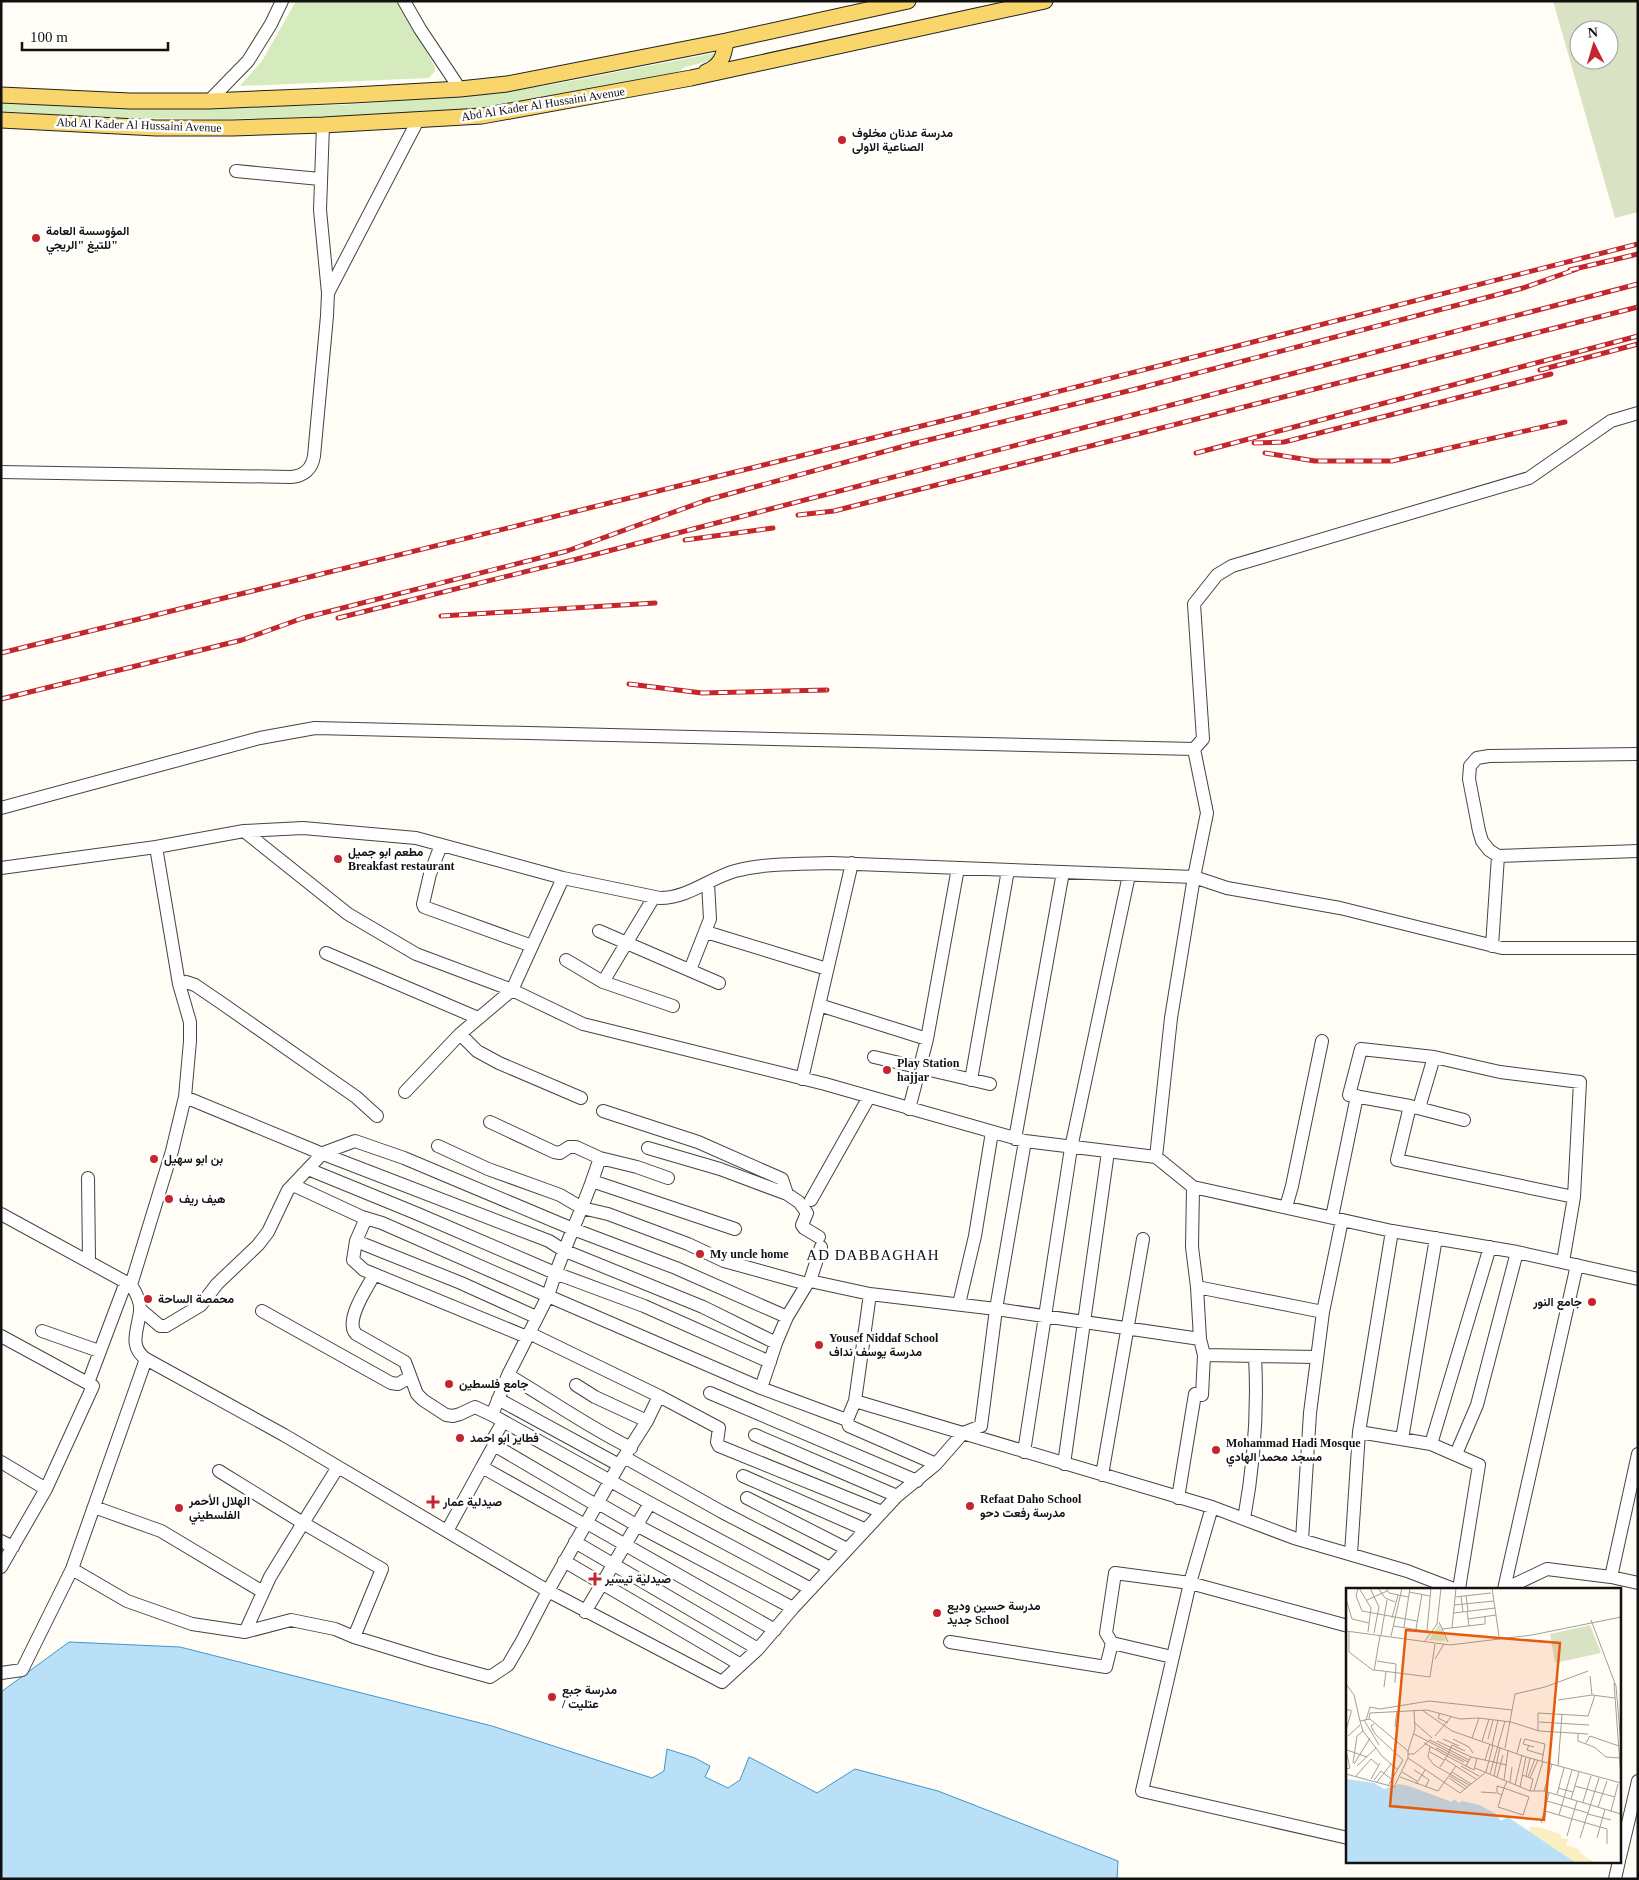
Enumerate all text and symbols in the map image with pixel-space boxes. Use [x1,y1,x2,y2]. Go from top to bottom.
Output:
scale bar [22,20,169,52]
north arrow [1569,20,1619,70]
text: N [1587,25,1599,40]
text: 100 m [30,29,68,45]
street label: Abd Al Kader Al Hussaini Avenue [460,84,626,124]
street label: Abd Al Kader Al Hussaini Avenue [56,115,222,135]
place label: مدرسة عدنان مخلوف الصناعية الاولى [852,126,954,155]
marker: مدرسة عدنان مخلوف الصناعية الاولى [836,134,848,146]
place label: المؤوسسة العامة للتيغ "الريجي" [46,224,129,255]
marker: المؤوسسة العامة للتيغ "الريجي" [30,232,42,244]
place label: مطعم ابو جميل Breakfast restaurant [348,845,455,873]
marker: مطعم ابو جميل Breakfast restaurant [332,853,344,865]
place label: Play Station hajjar [897,1056,960,1084]
marker: Play Station hajjar [881,1064,893,1076]
place label: بن ابو سهيل [164,1152,223,1167]
marker: بن ابو سهيل [148,1153,160,1165]
place label: هيف ريف [179,1192,226,1207]
marker: هيف ريف [163,1193,175,1205]
place label: My uncle home [710,1247,789,1261]
district label: AD DABBAGHAH [806,1247,940,1263]
marker: My uncle home [694,1248,706,1260]
place label: محمصة الساحة [158,1292,234,1306]
marker: محمصة الساحة [142,1293,154,1305]
place label: جامع النور [1532,1295,1582,1310]
marker: جامع النور [1586,1296,1598,1308]
place label: Yousef Niddaf School مدرسة يوسف نداف [829,1331,939,1360]
marker: Yousef Niddaf School مدرسة يوسف نداف [813,1339,825,1351]
place label: جامع فلسطين [459,1377,529,1392]
marker: جامع فلسطين [443,1378,455,1390]
place label: فطاير ابو احمد [470,1431,539,1446]
marker: فطاير ابو احمد [454,1432,466,1444]
place label: Mohammad Hadi Mosque مسجد محمد الهادي [1226,1436,1361,1467]
marker: Mohammad Hadi Mosque مسجد محمد الهادي [1210,1444,1222,1456]
place label: Refaat Daho School مدرسة رفعت دحو [980,1492,1082,1521]
place label: الهلال الأحمر الفلسطيني [188,1494,250,1525]
place label: صيدلية عمار [442,1495,502,1510]
marker: صيدلية عمار [427,1496,439,1508]
marker: Refaat Daho School مدرسة رفعت دحو [964,1500,976,1512]
marker: الهلال الأحمر الفلسطيني [173,1502,185,1514]
place label: صيدلية تيسير [604,1572,671,1587]
marker: صيدلية تيسير [589,1573,601,1585]
inset map [1346,1588,1622,1862]
place label: مدرسة حسين وديع جديد School [947,1599,1041,1627]
marker: مدرسة حسين وديع جديد School [931,1607,943,1619]
place label: مدرسة جبع / عتليت [561,1683,618,1711]
marker: مدرسة جبع / عتليت [546,1691,558,1703]

